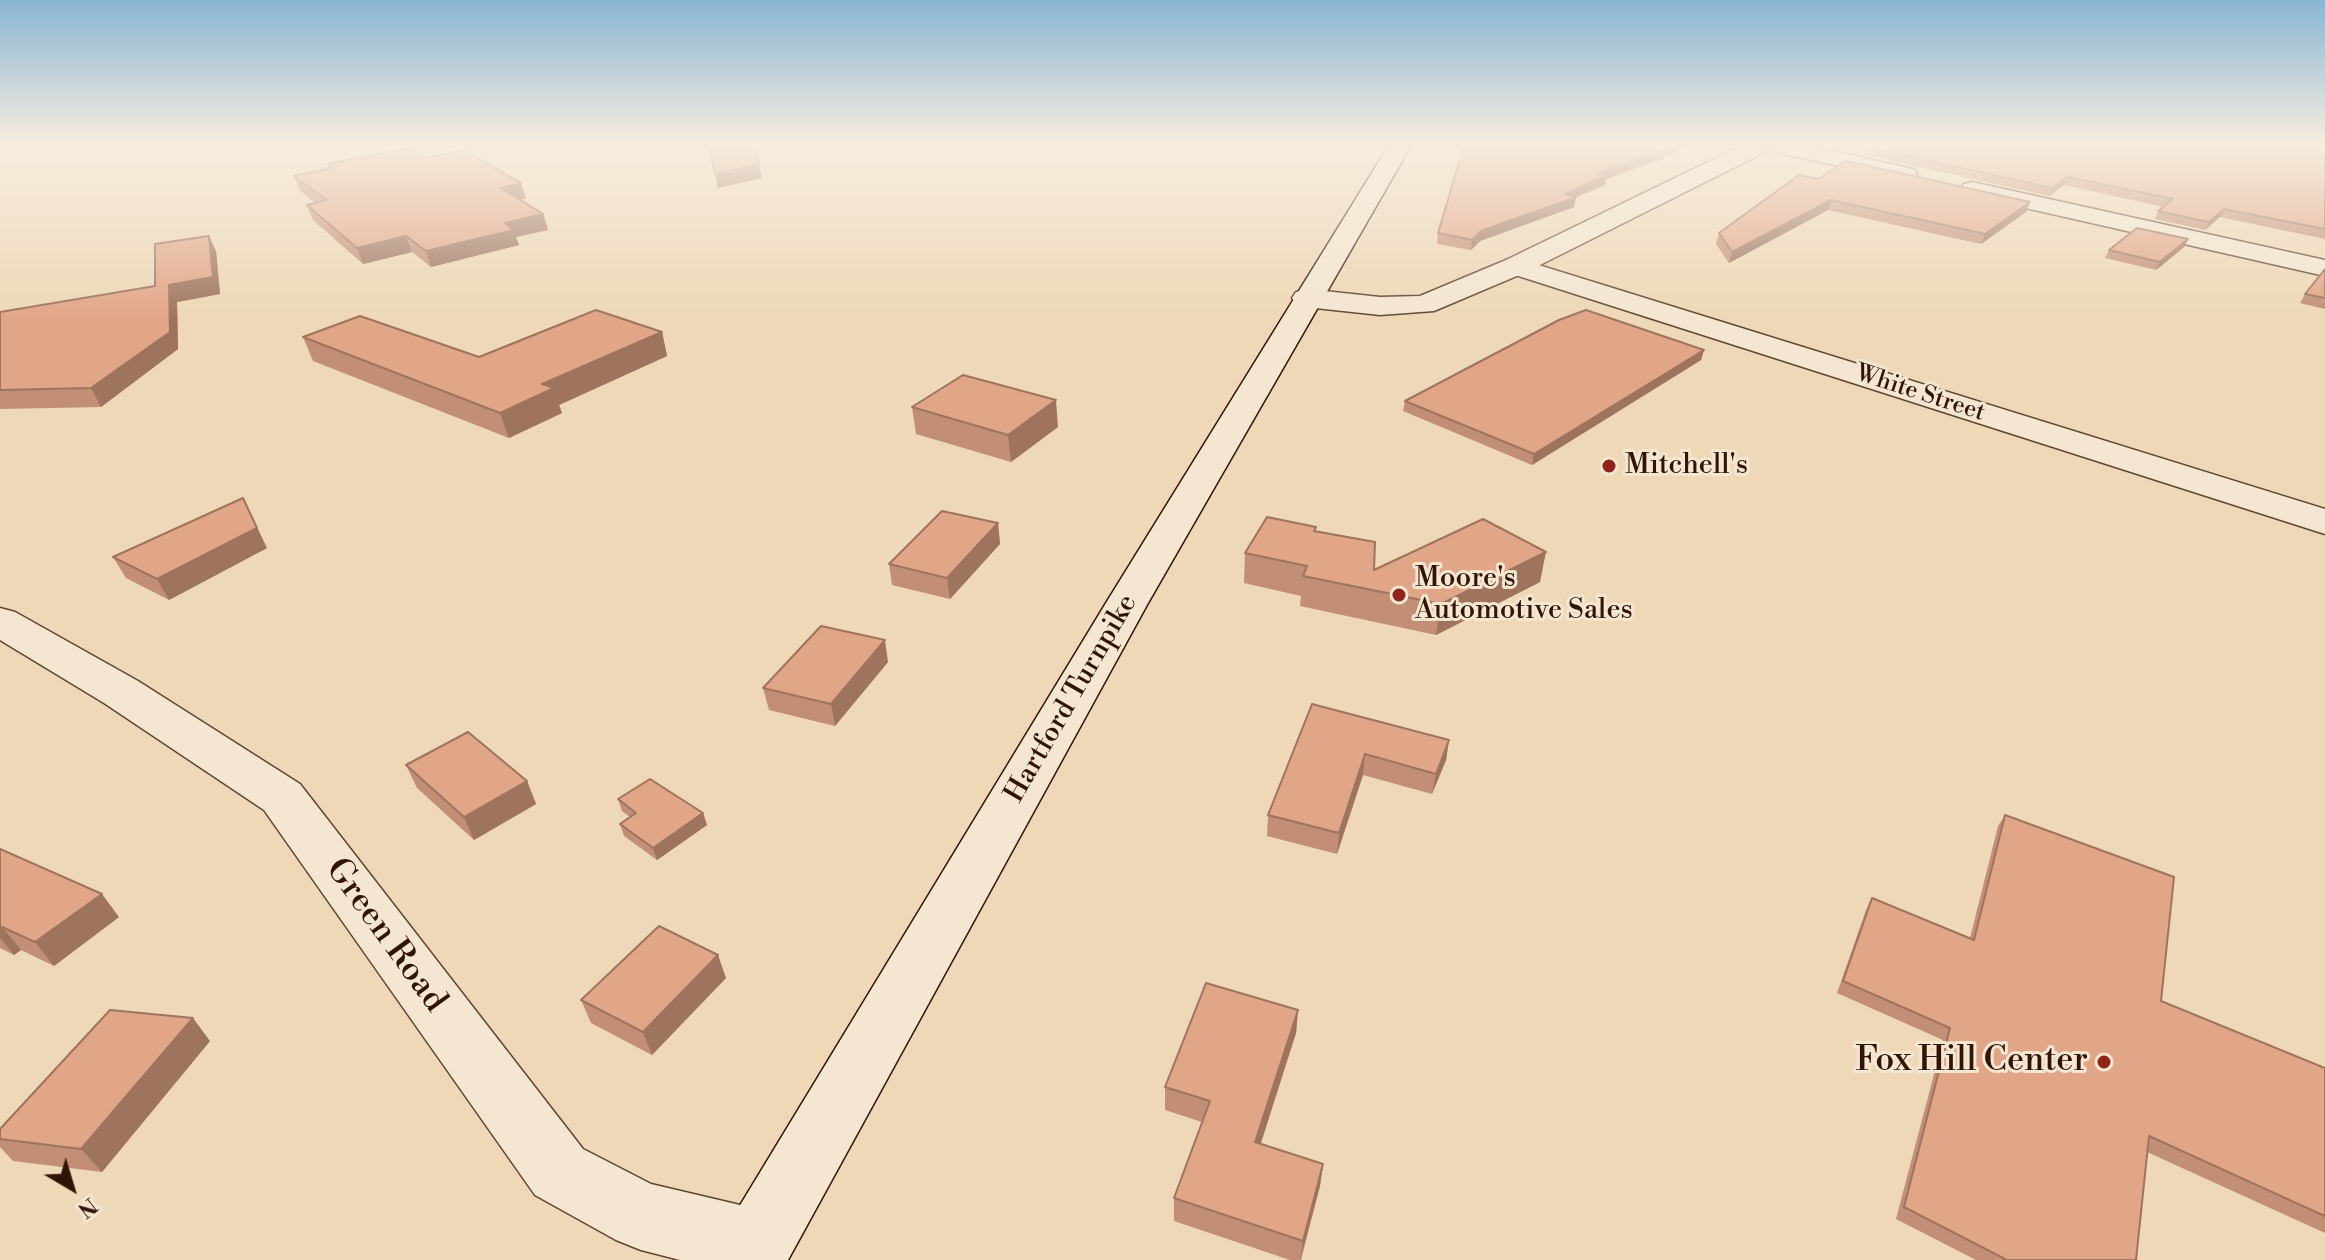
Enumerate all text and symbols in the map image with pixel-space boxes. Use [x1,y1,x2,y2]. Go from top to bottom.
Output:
street label: White Street [1852,360,1988,428]
place label: Mitchell's [1625,449,1748,483]
marker: Mitchell's [1600,457,1618,475]
place label: Moore's Automotive Sales [1415,562,1633,628]
marker: Moore's Automotive Sales [1390,586,1408,604]
street label: Hartford Turnpike [999,589,1145,809]
street label: Green Road [316,851,454,1021]
place label: Fox Hill Center [1855,1042,2088,1082]
marker: Fox Hill Center [2095,1053,2113,1071]
north arrow [32,1148,112,1228]
text: N [72,1191,102,1223]

